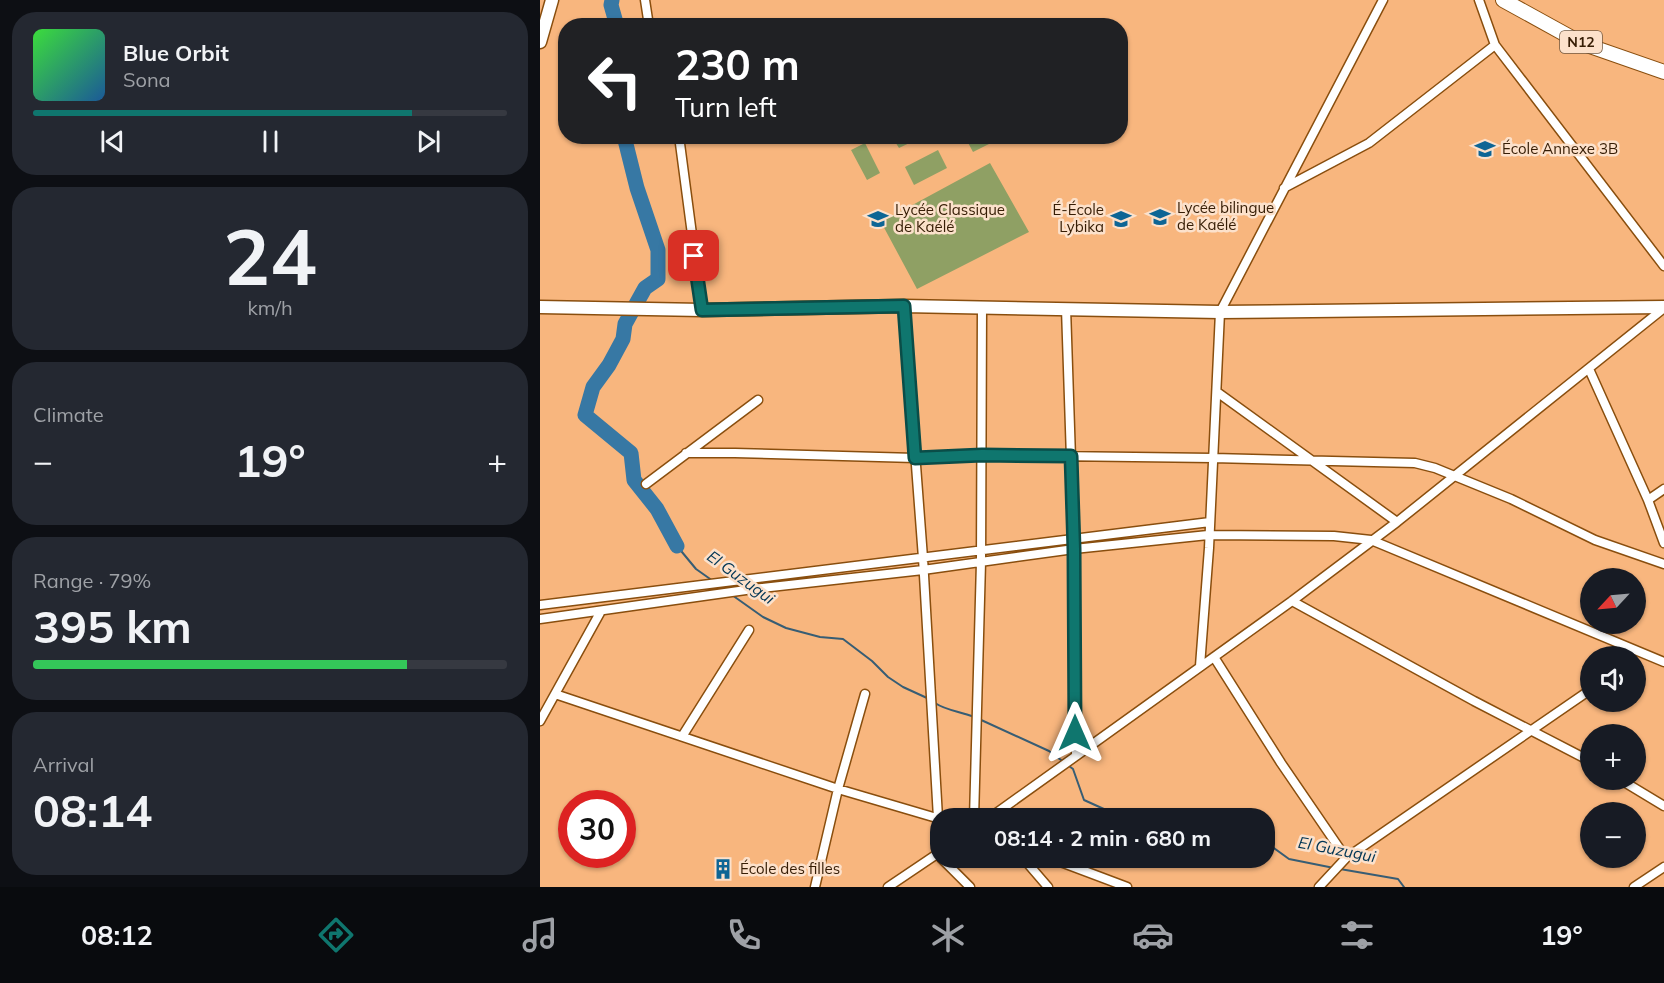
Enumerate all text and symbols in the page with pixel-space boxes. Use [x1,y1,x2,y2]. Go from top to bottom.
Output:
road number: N12 [1560,31,1602,53]
text: 230 m [675,38,800,91]
text: Blue Orbit [123,39,229,67]
icon: left [576,42,654,120]
text: Sona [123,67,171,92]
text: Turn left [675,90,777,124]
icon: previous [96,125,129,158]
icon: pause [254,125,287,158]
icon: next [412,125,445,158]
school or university icon: École Annexe 3B [1473,137,1497,161]
place label: École Annexe 3B [1502,139,1618,158]
place label: Lycée bilingue de Kaélé [1177,198,1274,234]
place label: Lycée Classique de Kaélé [895,200,1005,236]
place label: É-École Lybika [1052,200,1104,236]
school or university icon: Lycée bilingue de Kaélé [1148,205,1172,229]
text: 24 [223,207,317,305]
school or university icon: Lycée Classique de Kaélé [866,207,890,231]
school or university icon: É-École Lybika [1109,207,1133,231]
pin [668,230,719,281]
icon: arrive [677,239,710,272]
text: km/h [247,295,293,320]
text: Climate [33,402,104,427]
text: 19° [234,432,306,488]
text: − [33,440,53,481]
text: + [487,440,507,481]
water label: El Guzugui [703,546,779,608]
text: Range · 79% [33,568,151,593]
north arrow [1580,568,1646,634]
map controls [1580,568,1646,868]
text: 395 km [33,598,192,654]
button: sound [1580,646,1646,712]
position arrow [1043,701,1107,765]
button: + [1580,724,1646,790]
text: Arrival [33,752,94,777]
text: 08:14 [33,782,152,838]
speed limit sign: 30 [558,790,636,868]
button: − [1580,802,1646,868]
text: 08:14 · 2 min · 680 m [994,824,1211,852]
water label: El Guzugui [1297,832,1378,866]
building icon: École des filles [711,857,735,881]
place label: École des filles [740,859,840,878]
icon: directions [315,914,357,956]
icon: music [519,914,561,956]
icon: phone [723,914,765,956]
icon: climate [927,914,969,956]
icon: car [1132,914,1174,956]
icon: filters [1336,914,1378,956]
text: 08:12 [81,918,153,952]
text: 19° [1540,918,1583,952]

